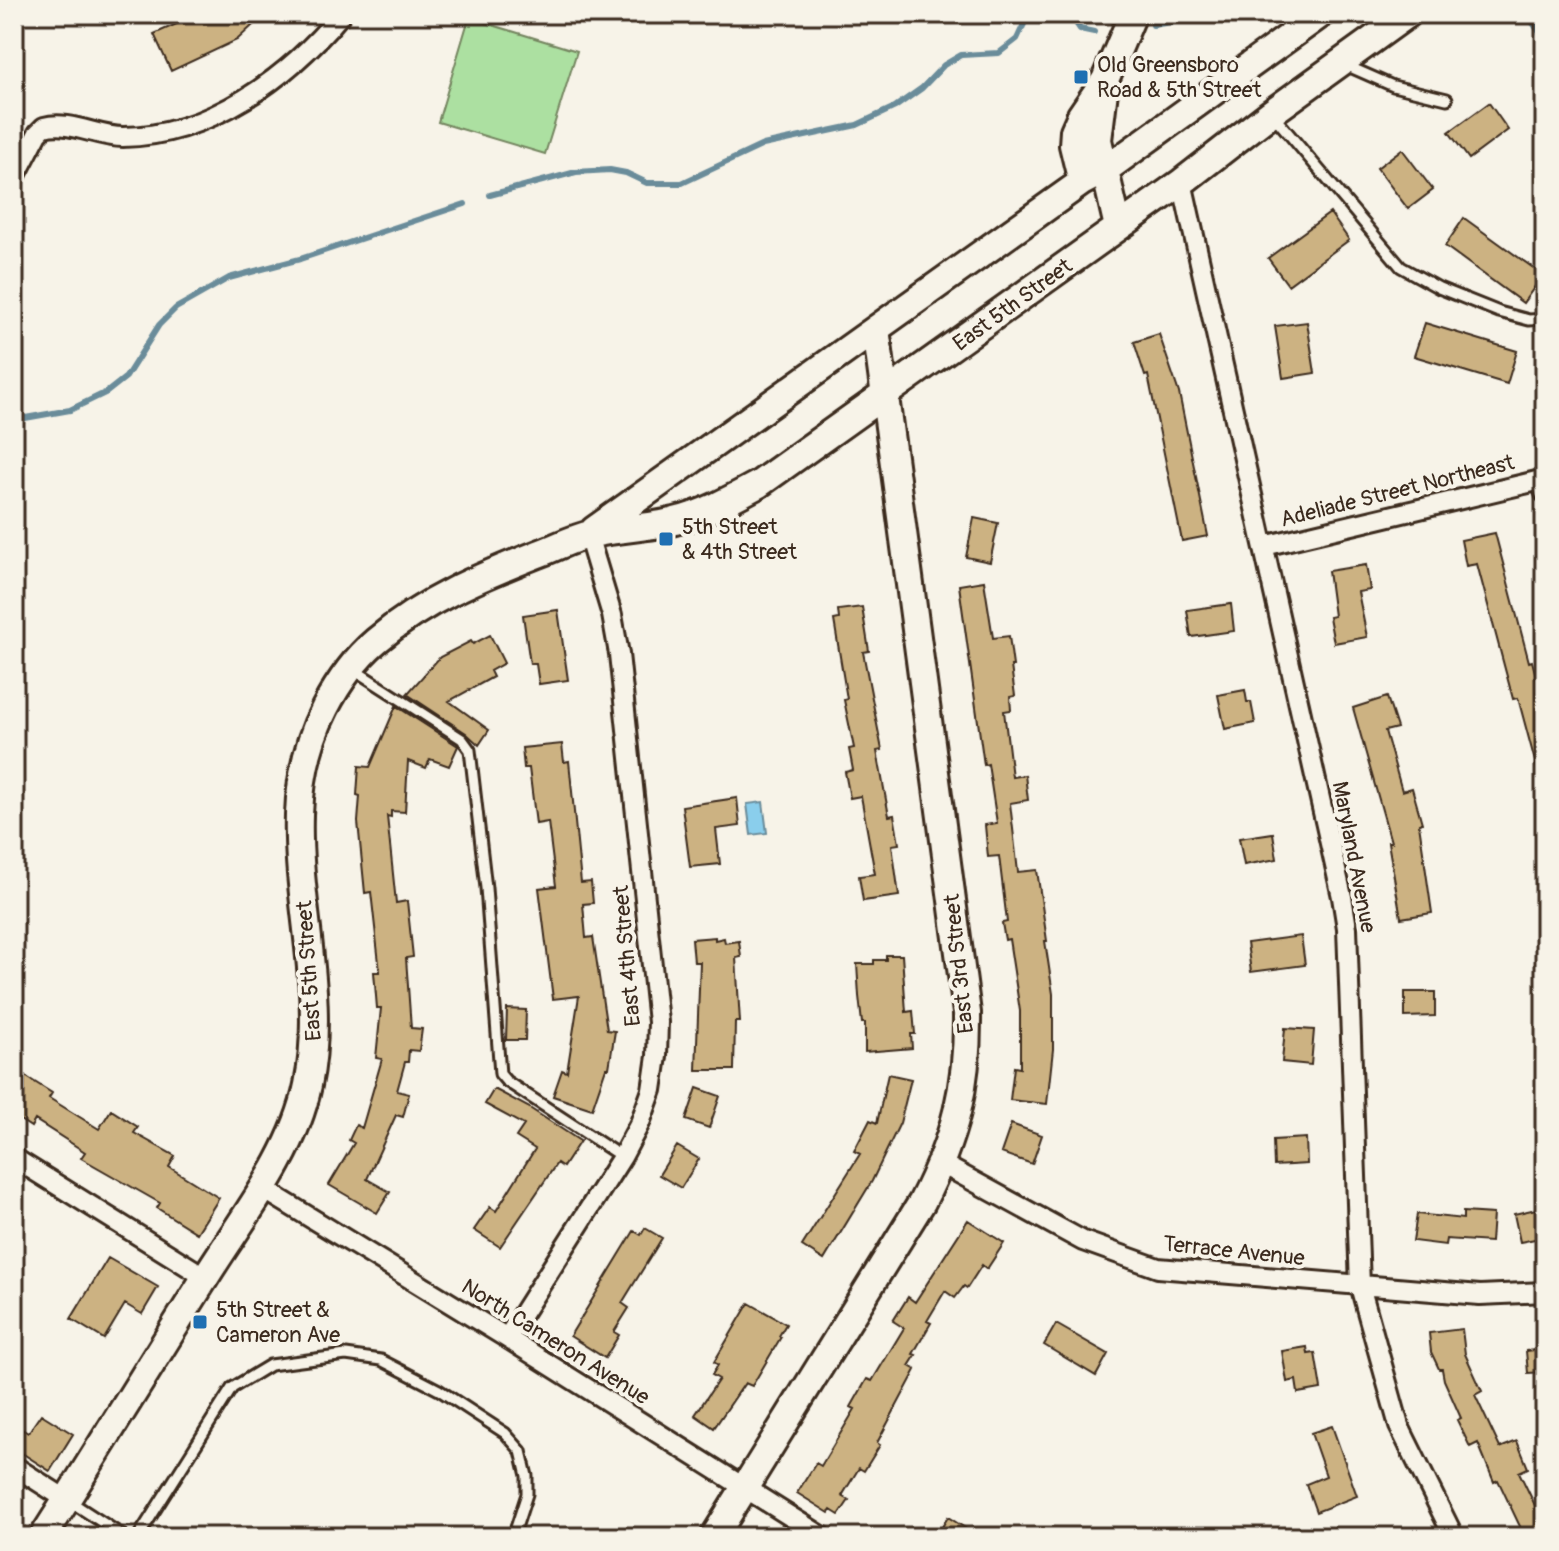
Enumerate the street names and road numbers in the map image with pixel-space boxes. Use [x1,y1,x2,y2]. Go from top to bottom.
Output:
street label: East 5th Street [947,252,1078,357]
street label: Adeliade Street Northeast [1277,448,1517,534]
street label: Maryland Avenue [1326,779,1382,935]
street label: East 4th Street [607,884,647,1028]
street label: East 3rd Street [938,893,980,1035]
street label: East 5th Street [290,900,328,1042]
street label: Terrace Avenue [1162,1230,1306,1272]
street label: North Cameron Avenue [456,1273,655,1411]

